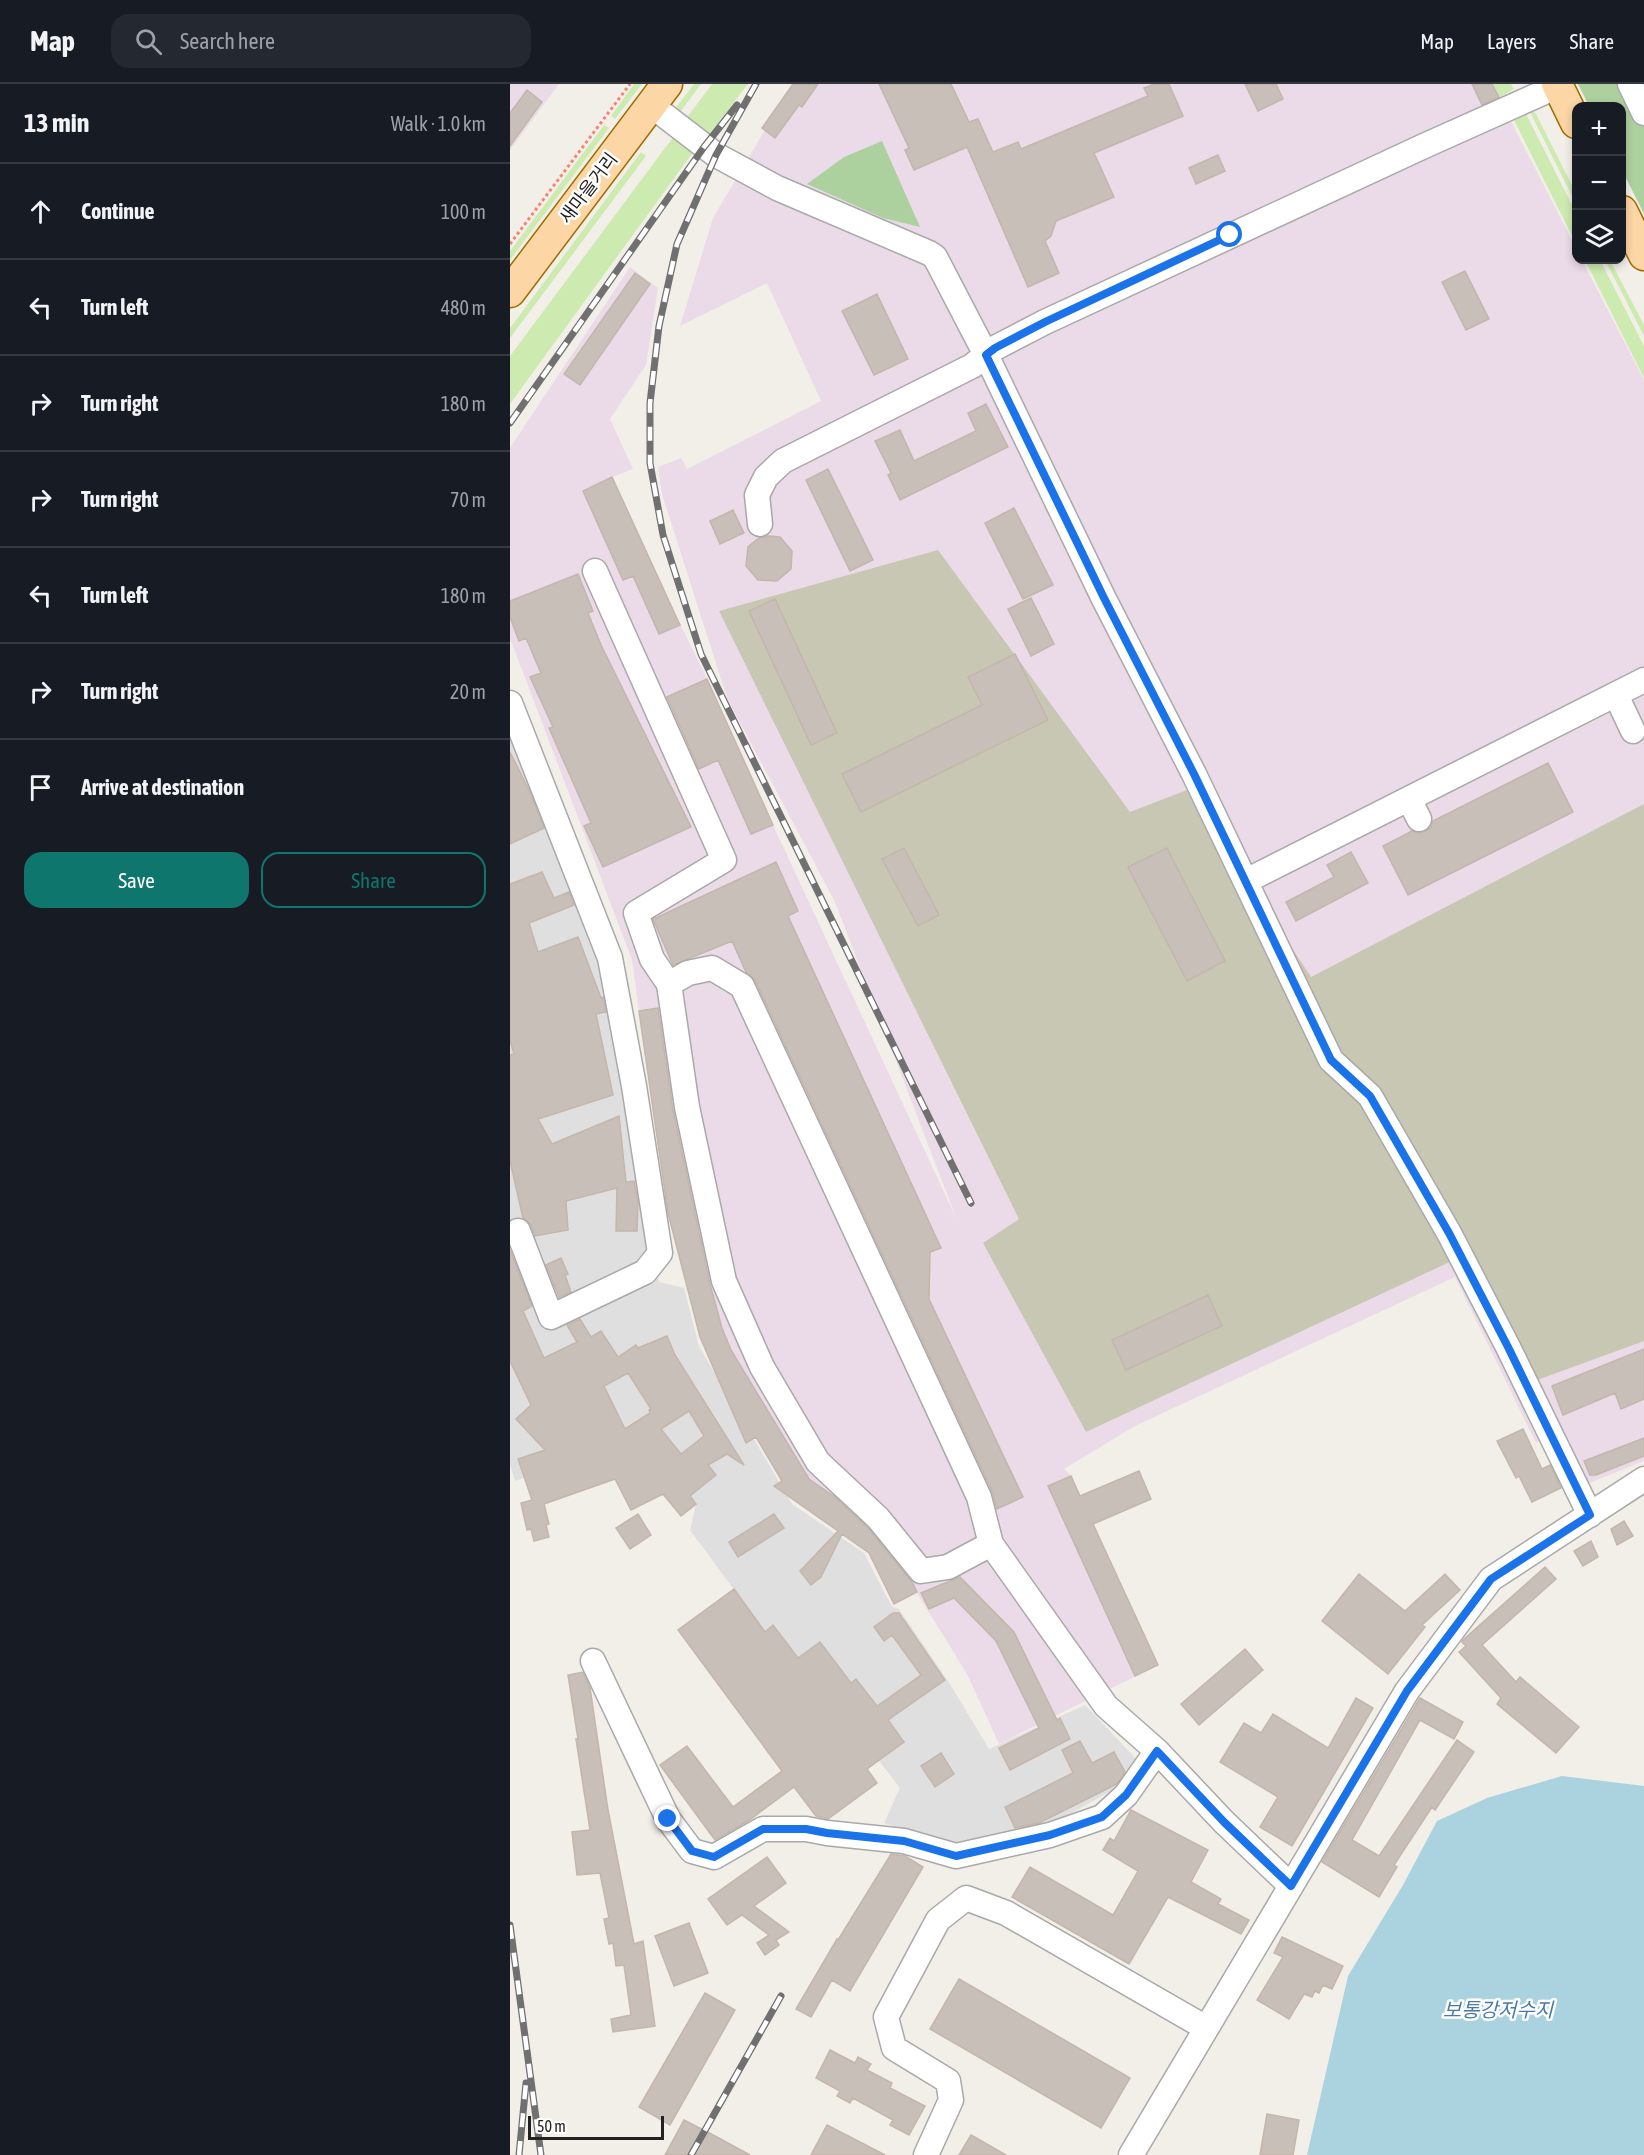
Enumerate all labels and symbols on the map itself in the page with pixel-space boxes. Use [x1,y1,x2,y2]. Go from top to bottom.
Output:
street label: 새마을거리 [555,149,621,227]
route start [1216,221,1242,247]
route end [654,1805,680,1831]
water label: 보통강저수지 [1443,1998,1555,2021]
scale bar [528,2113,664,2140]

